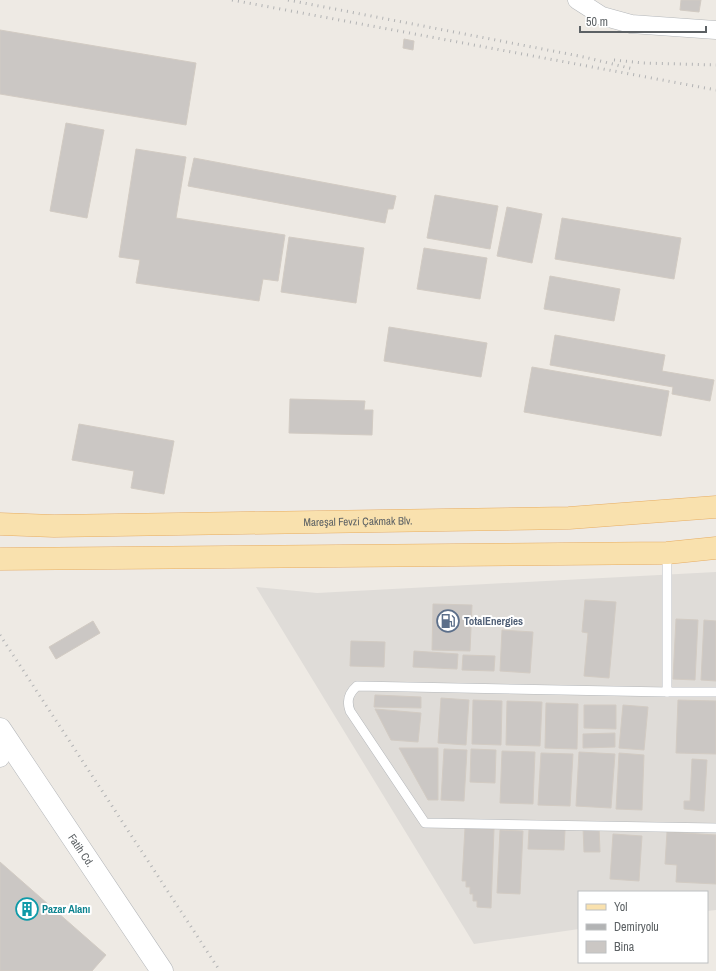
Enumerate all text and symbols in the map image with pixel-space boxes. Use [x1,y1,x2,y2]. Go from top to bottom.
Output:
scale bar [580,8,706,34]
text: 50 m [586,14,608,30]
street label: Mareşal Fevzi Çakmak Blv. [303,513,412,529]
fuel station icon: TotalEnergies [435,608,461,634]
place label: TotalEnergies [464,614,523,628]
street label: Fatih Cd. [65,831,97,869]
legend [578,891,708,963]
building icon: Pazar Alanı [14,896,40,922]
text: Yol [614,899,627,915]
place label: Pazar Alanı [42,902,90,916]
text: Demiryolu [614,919,659,935]
text: Bina [614,939,635,955]

